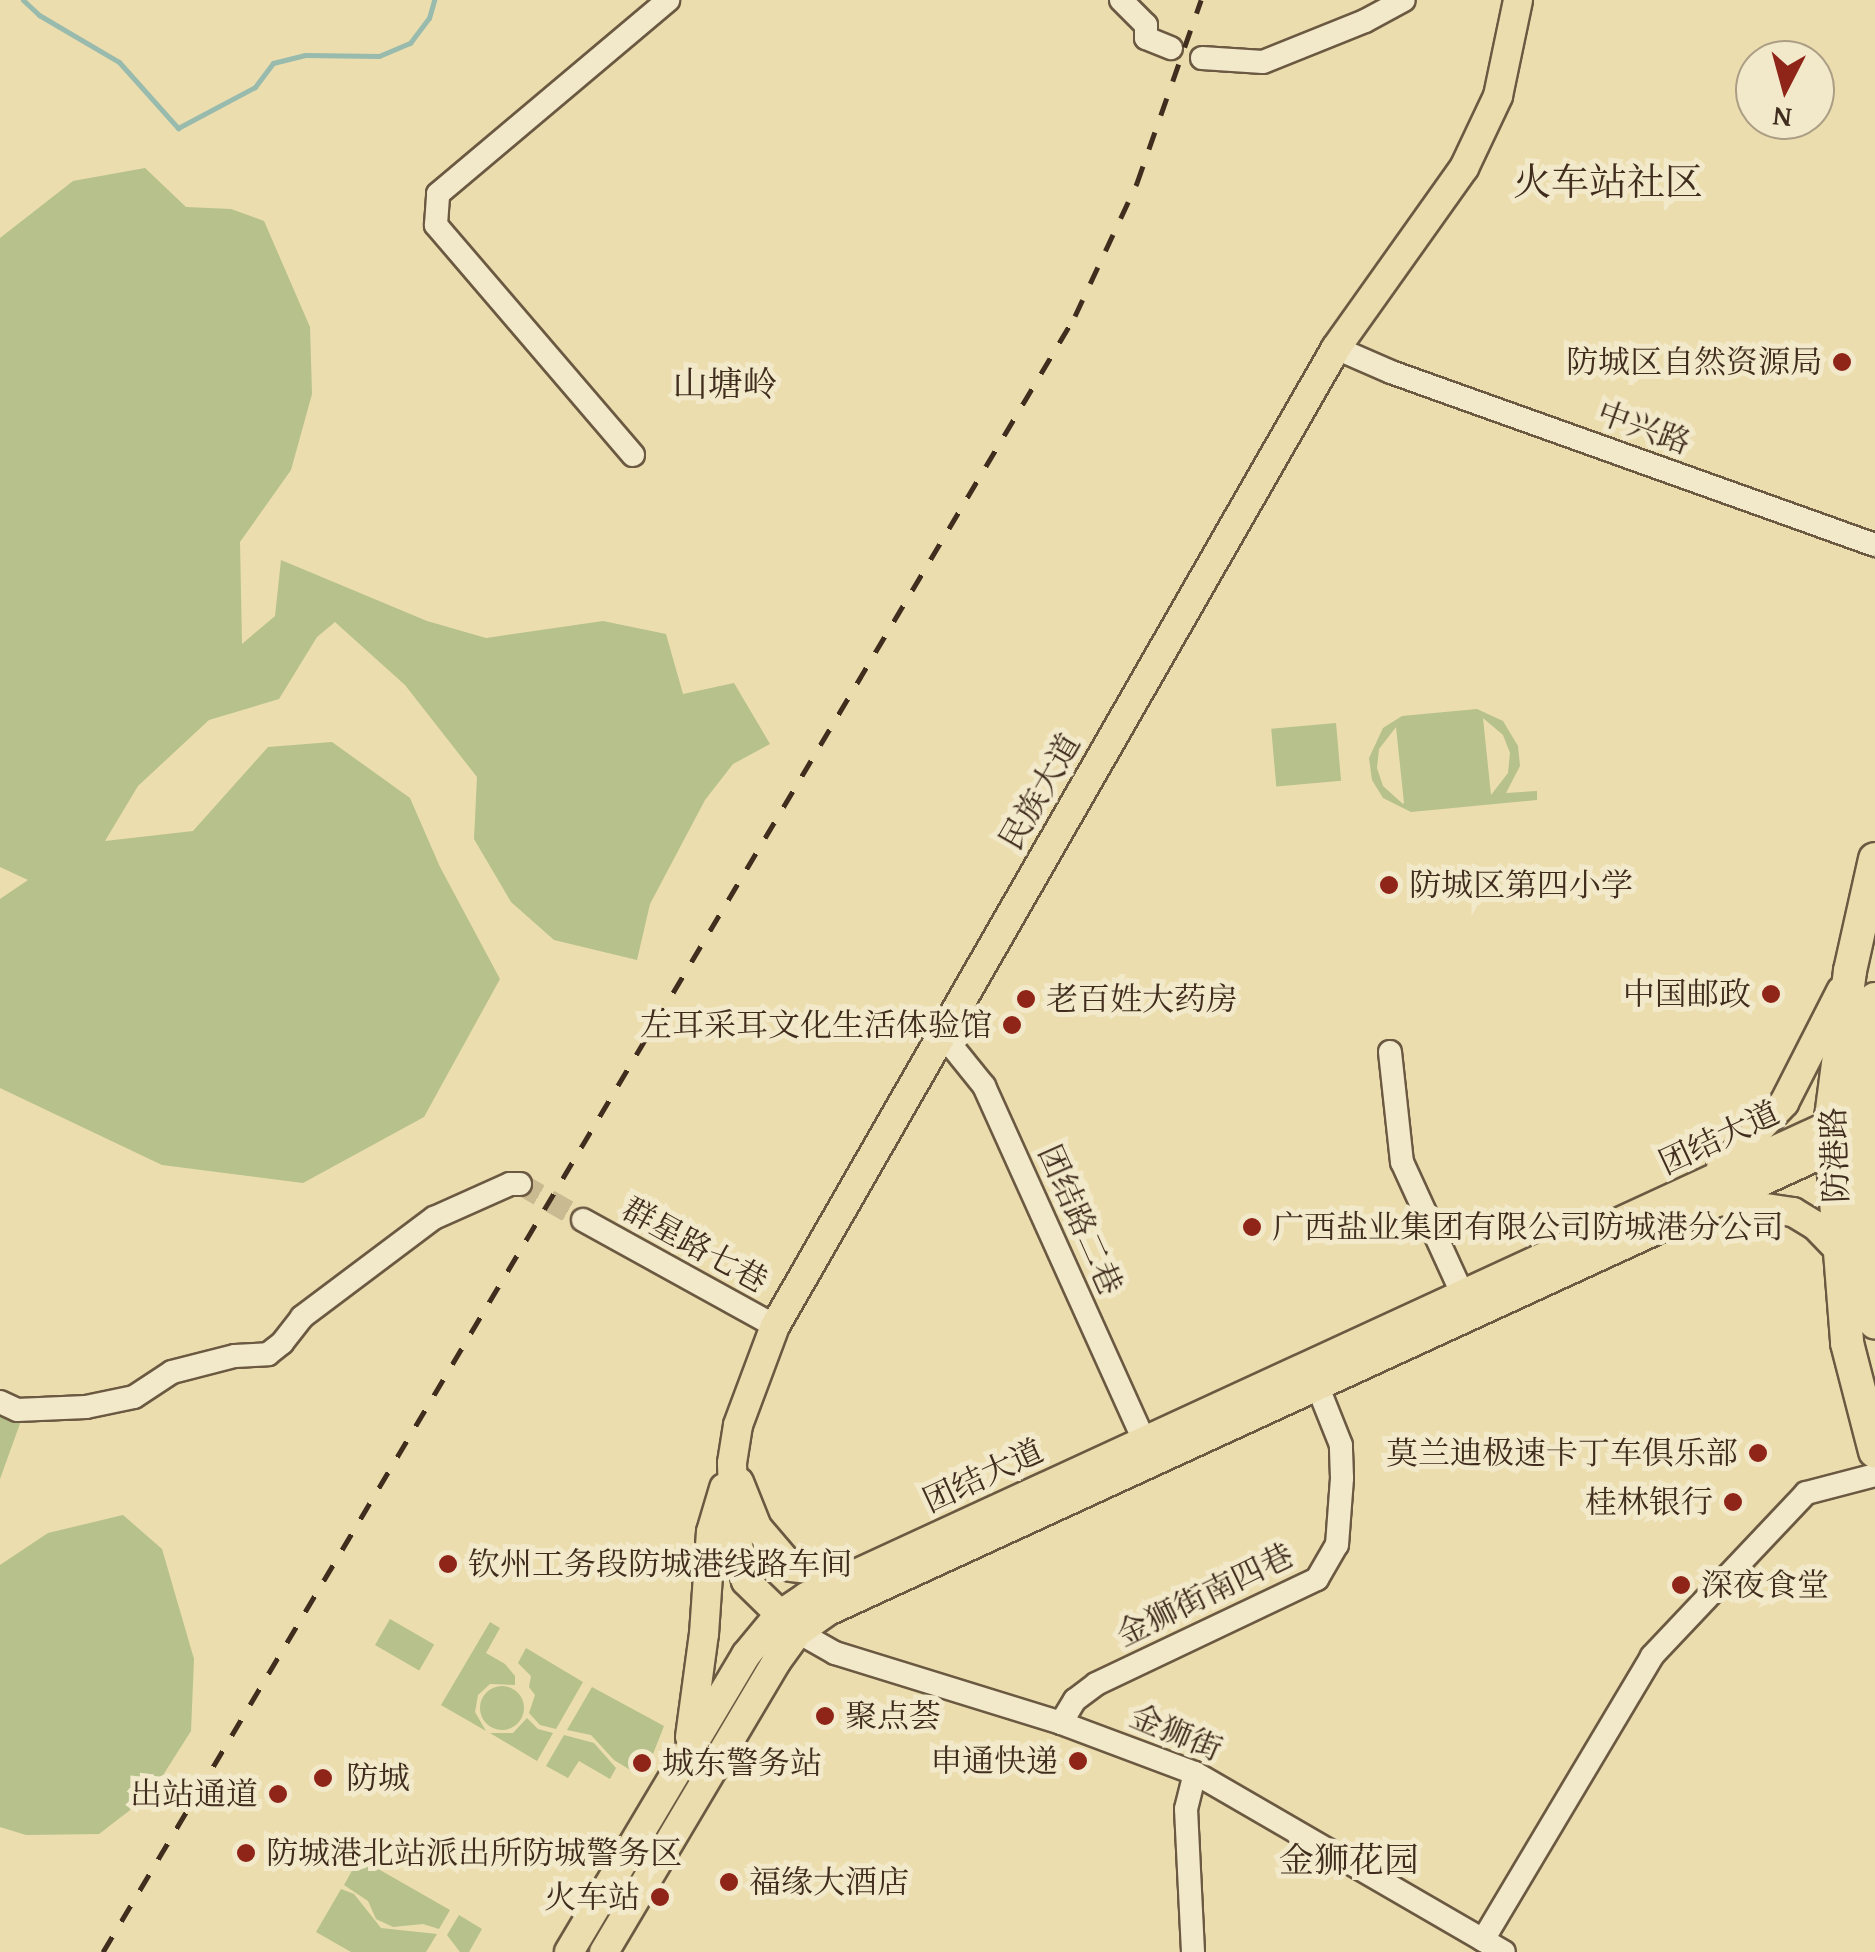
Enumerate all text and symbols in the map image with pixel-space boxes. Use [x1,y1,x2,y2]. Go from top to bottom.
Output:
north arrow [1735,40,1835,140]
text: N [1771,97,1793,140]
district label: 火车站社区 [1513,159,1703,205]
place label: 防城区自然资源局 [1566,343,1822,381]
marker: 防城区自然资源局 [1831,351,1853,373]
district label: 山塘岭 [673,363,777,405]
street label: 中兴路 [1592,394,1696,462]
street label: 民族大道 [991,727,1089,857]
place label: 防城区第四小学 [1409,866,1633,904]
marker: 防城区第四小学 [1378,874,1400,896]
place label: 中国邮政 [1623,975,1751,1013]
place label: 老百姓大药房 [1046,980,1238,1018]
marker: 中国邮政 [1760,983,1782,1005]
marker: 老百姓大药房 [1015,988,1037,1010]
place label: 左耳采耳文化生活体验馆 [640,1006,992,1044]
marker: 左耳采耳文化生活体验馆 [1001,1014,1023,1036]
street label: 团结大道 [1653,1094,1785,1182]
street label: 防港路 [1814,1106,1856,1204]
street label: 团结路二巷 [1030,1139,1130,1301]
street label: 群星路七巷 [616,1189,774,1301]
place label: 广西盐业集团有限公司防城港分公司 [1272,1208,1784,1246]
marker: 广西盐业集团有限公司防城港分公司 [1241,1216,1263,1238]
street label: 团结大道 [917,1432,1049,1520]
place label: 莫兰迪极速卡丁车俱乐部 [1386,1434,1738,1472]
marker: 莫兰迪极速卡丁车俱乐部 [1747,1442,1769,1464]
place label: 桂林银行 [1585,1483,1713,1521]
marker: 桂林银行 [1722,1491,1744,1513]
street label: 金狮街南四巷 [1110,1536,1300,1654]
place label: 钦州工务段防城港线路车间 [468,1545,852,1583]
marker: 钦州工务段防城港线路车间 [437,1553,459,1575]
place label: 深夜食堂 [1701,1566,1829,1604]
marker: 深夜食堂 [1670,1574,1692,1596]
place label: 聚点荟 [845,1697,941,1735]
street label: 金狮街 [1124,1697,1228,1769]
marker: 聚点荟 [814,1705,836,1727]
place label: 申通快递 [930,1742,1058,1780]
place label: 城东警务站 [662,1744,822,1782]
marker: 申通快递 [1067,1750,1089,1772]
marker: 城东警务站 [631,1752,653,1774]
place label: 防城 [346,1759,410,1797]
marker: 防城 [310,1765,336,1791]
place label: 出站通道 [130,1775,258,1813]
marker: 出站通道 [267,1783,289,1805]
place label: 防城港北站派出所防城警务区 [266,1834,682,1872]
district label: 金狮花园 [1279,1839,1419,1881]
marker: 防城港北站派出所防城警务区 [235,1842,257,1864]
place label: 福缘大酒店 [749,1863,909,1901]
marker: 福缘大酒店 [718,1871,740,1893]
place label: 火车站 [544,1878,640,1916]
marker: 火车站 [649,1886,671,1908]

